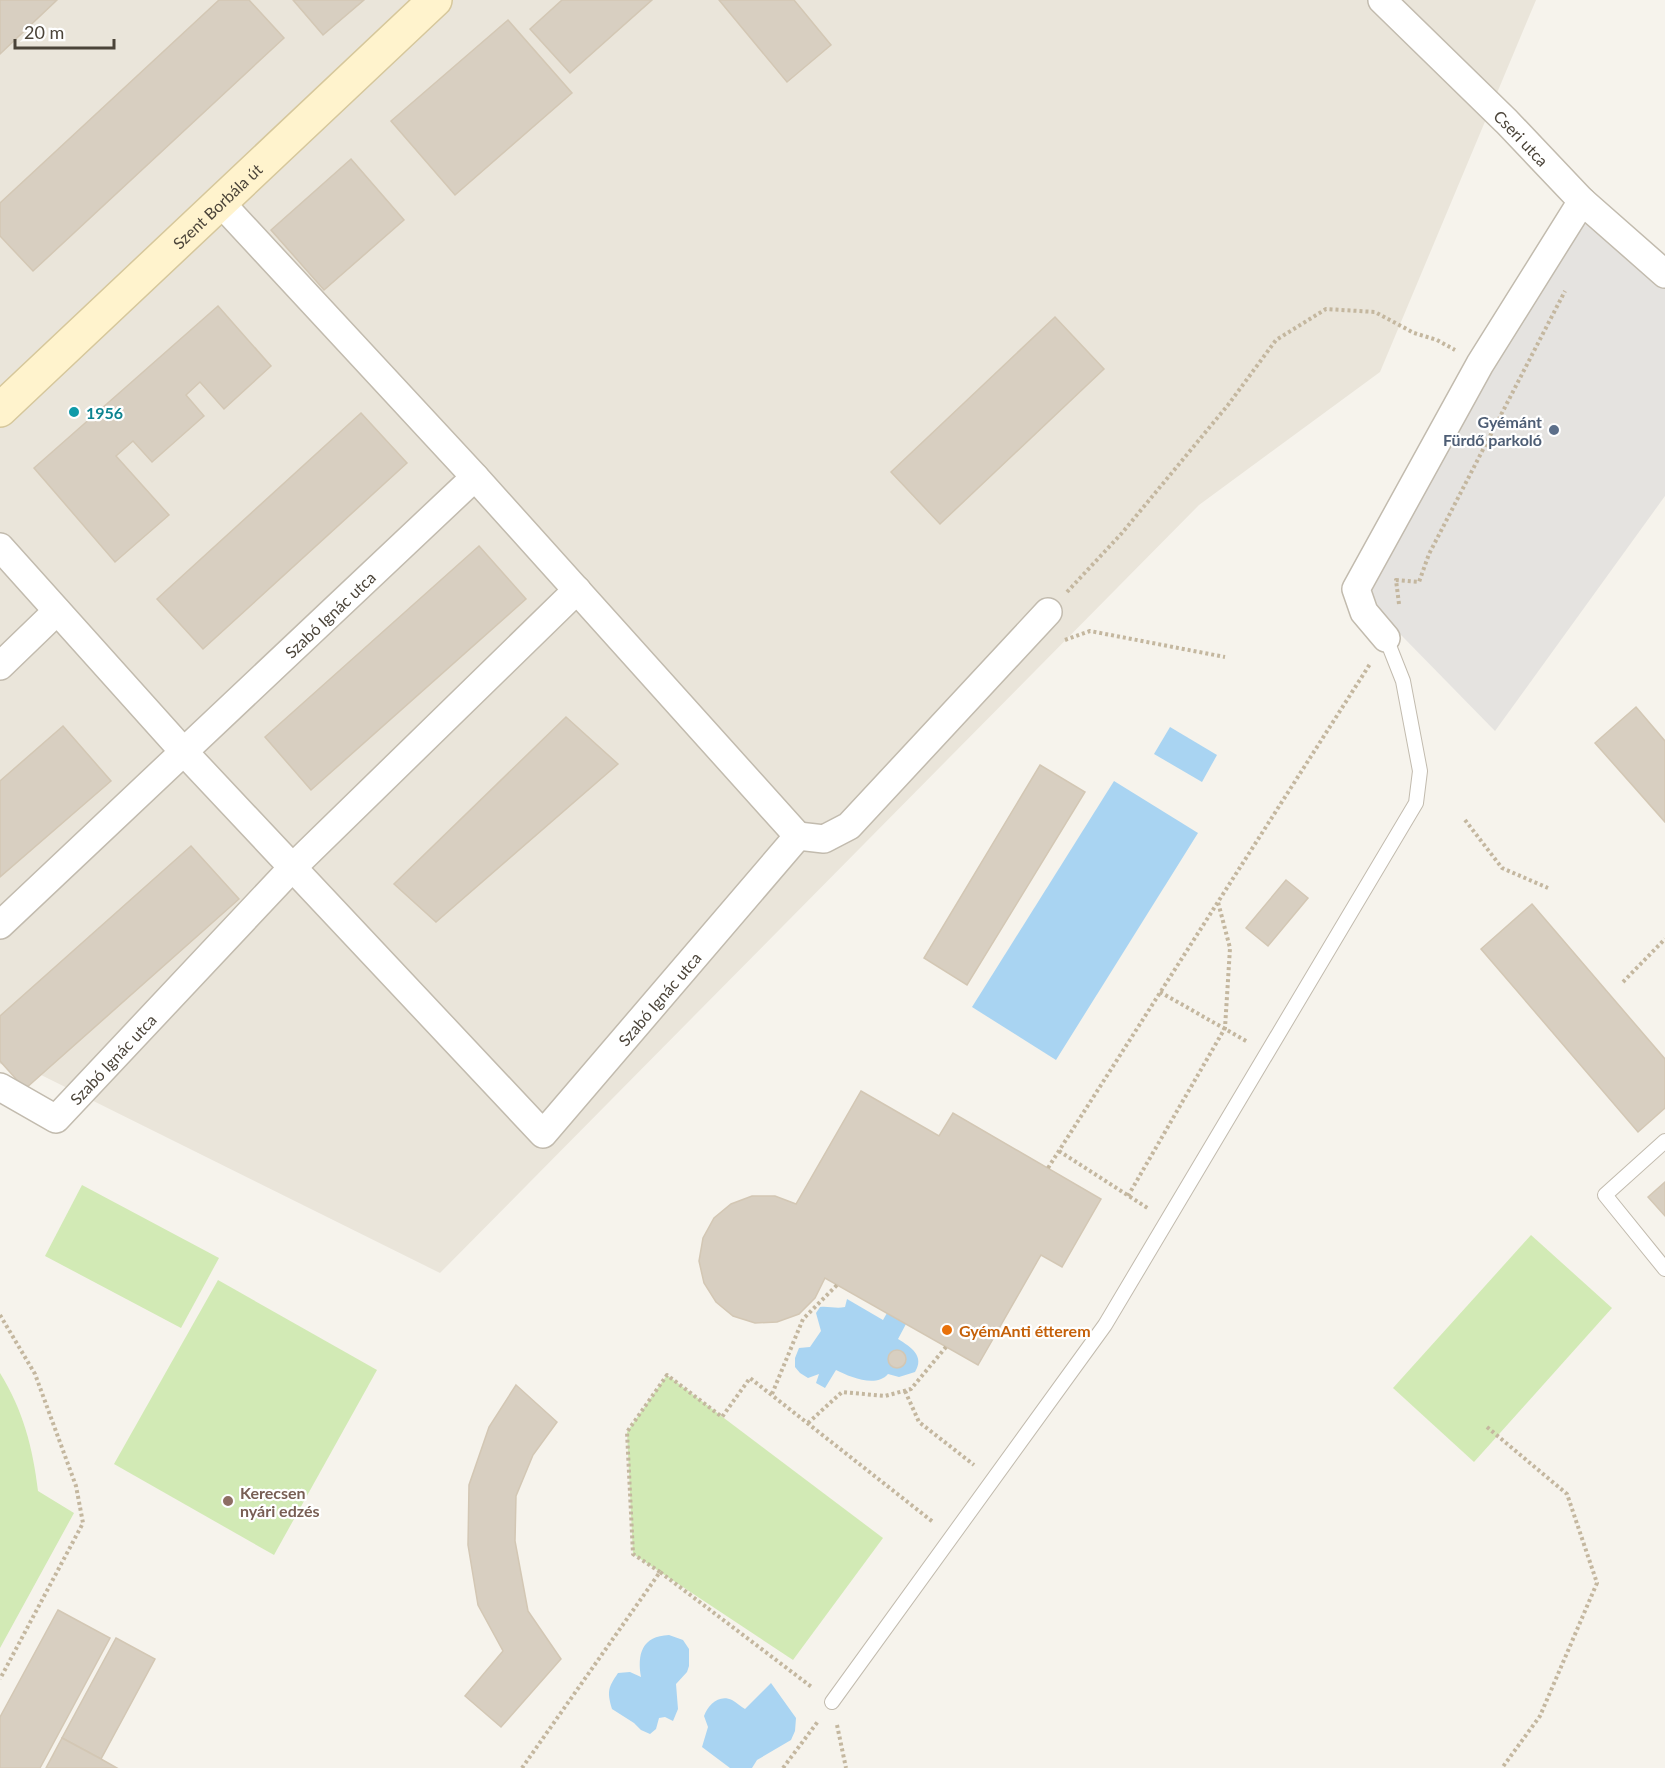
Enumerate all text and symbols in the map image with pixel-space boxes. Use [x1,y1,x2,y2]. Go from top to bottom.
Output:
scale bar [15,12,114,50]
text: 20 m [24,21,64,43]
street label: Cseri utca [1491,106,1553,169]
street label: Szent Borbála út [168,159,265,252]
place label: 1956 [86,403,123,422]
marker: 1956 [67,405,81,419]
place label: Gyémánt Fürdő parkoló [1443,412,1542,449]
marker: Gyémánt Fürdő parkoló [1547,423,1561,437]
street label: Szabó Ignác utca [280,567,379,661]
street label: Szabó Ignác utca [614,948,704,1049]
street label: Szabó Ignác utca [65,1010,160,1108]
place label: GyémAnti étterem [959,1321,1091,1340]
marker: GyémAnti étterem [940,1323,954,1337]
place label: Kerecsen nyári edzés [240,1483,320,1520]
marker: Kerecsen nyári edzés [221,1494,235,1508]

